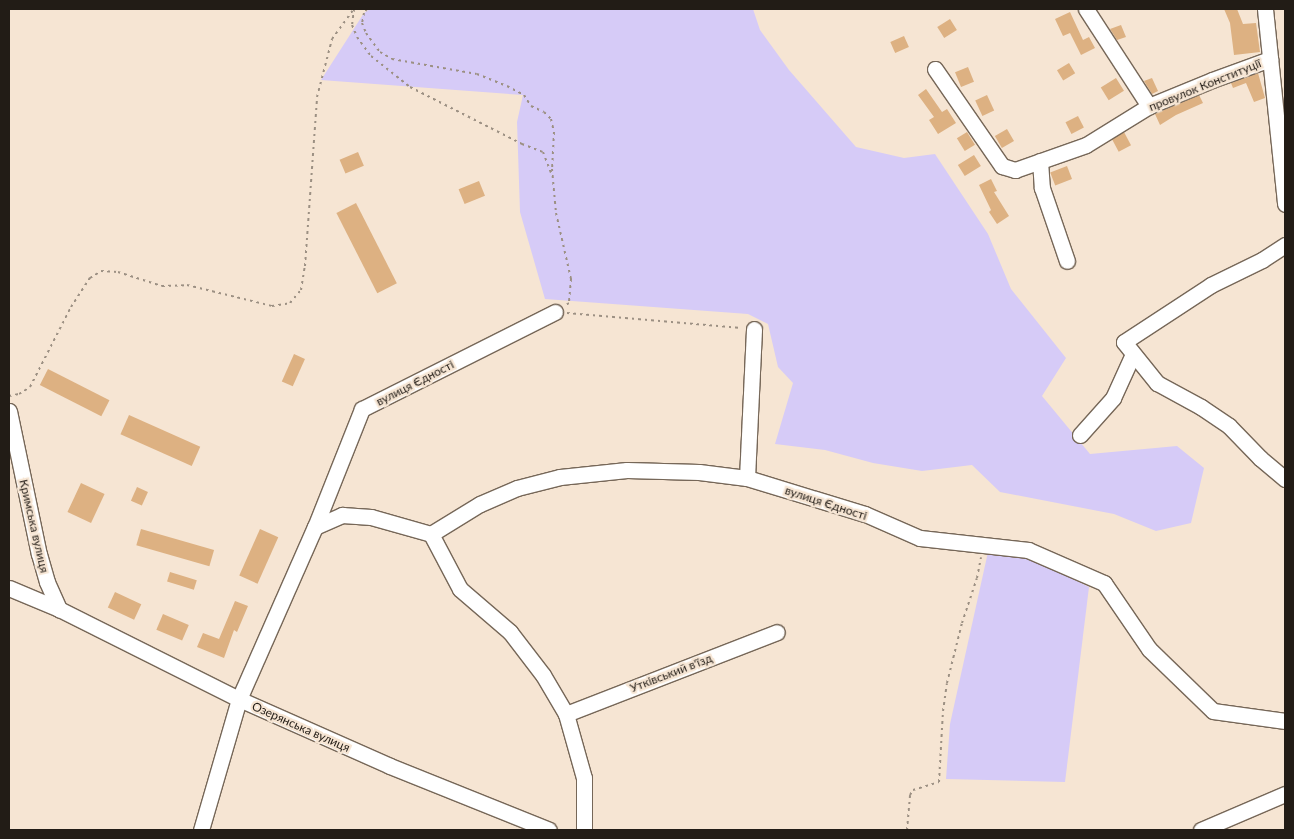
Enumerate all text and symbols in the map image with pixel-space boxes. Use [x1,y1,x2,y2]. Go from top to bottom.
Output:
street label: провулок Конституції [1147,56,1263,114]
street label: вулиця Єдності [374,357,456,409]
street label: Кримська вулиця [16,478,52,574]
street label: вулиця Єдності [783,483,869,523]
street label: Утківський в'їзд [628,651,714,695]
street label: Озерянська вулиця [250,699,352,755]

